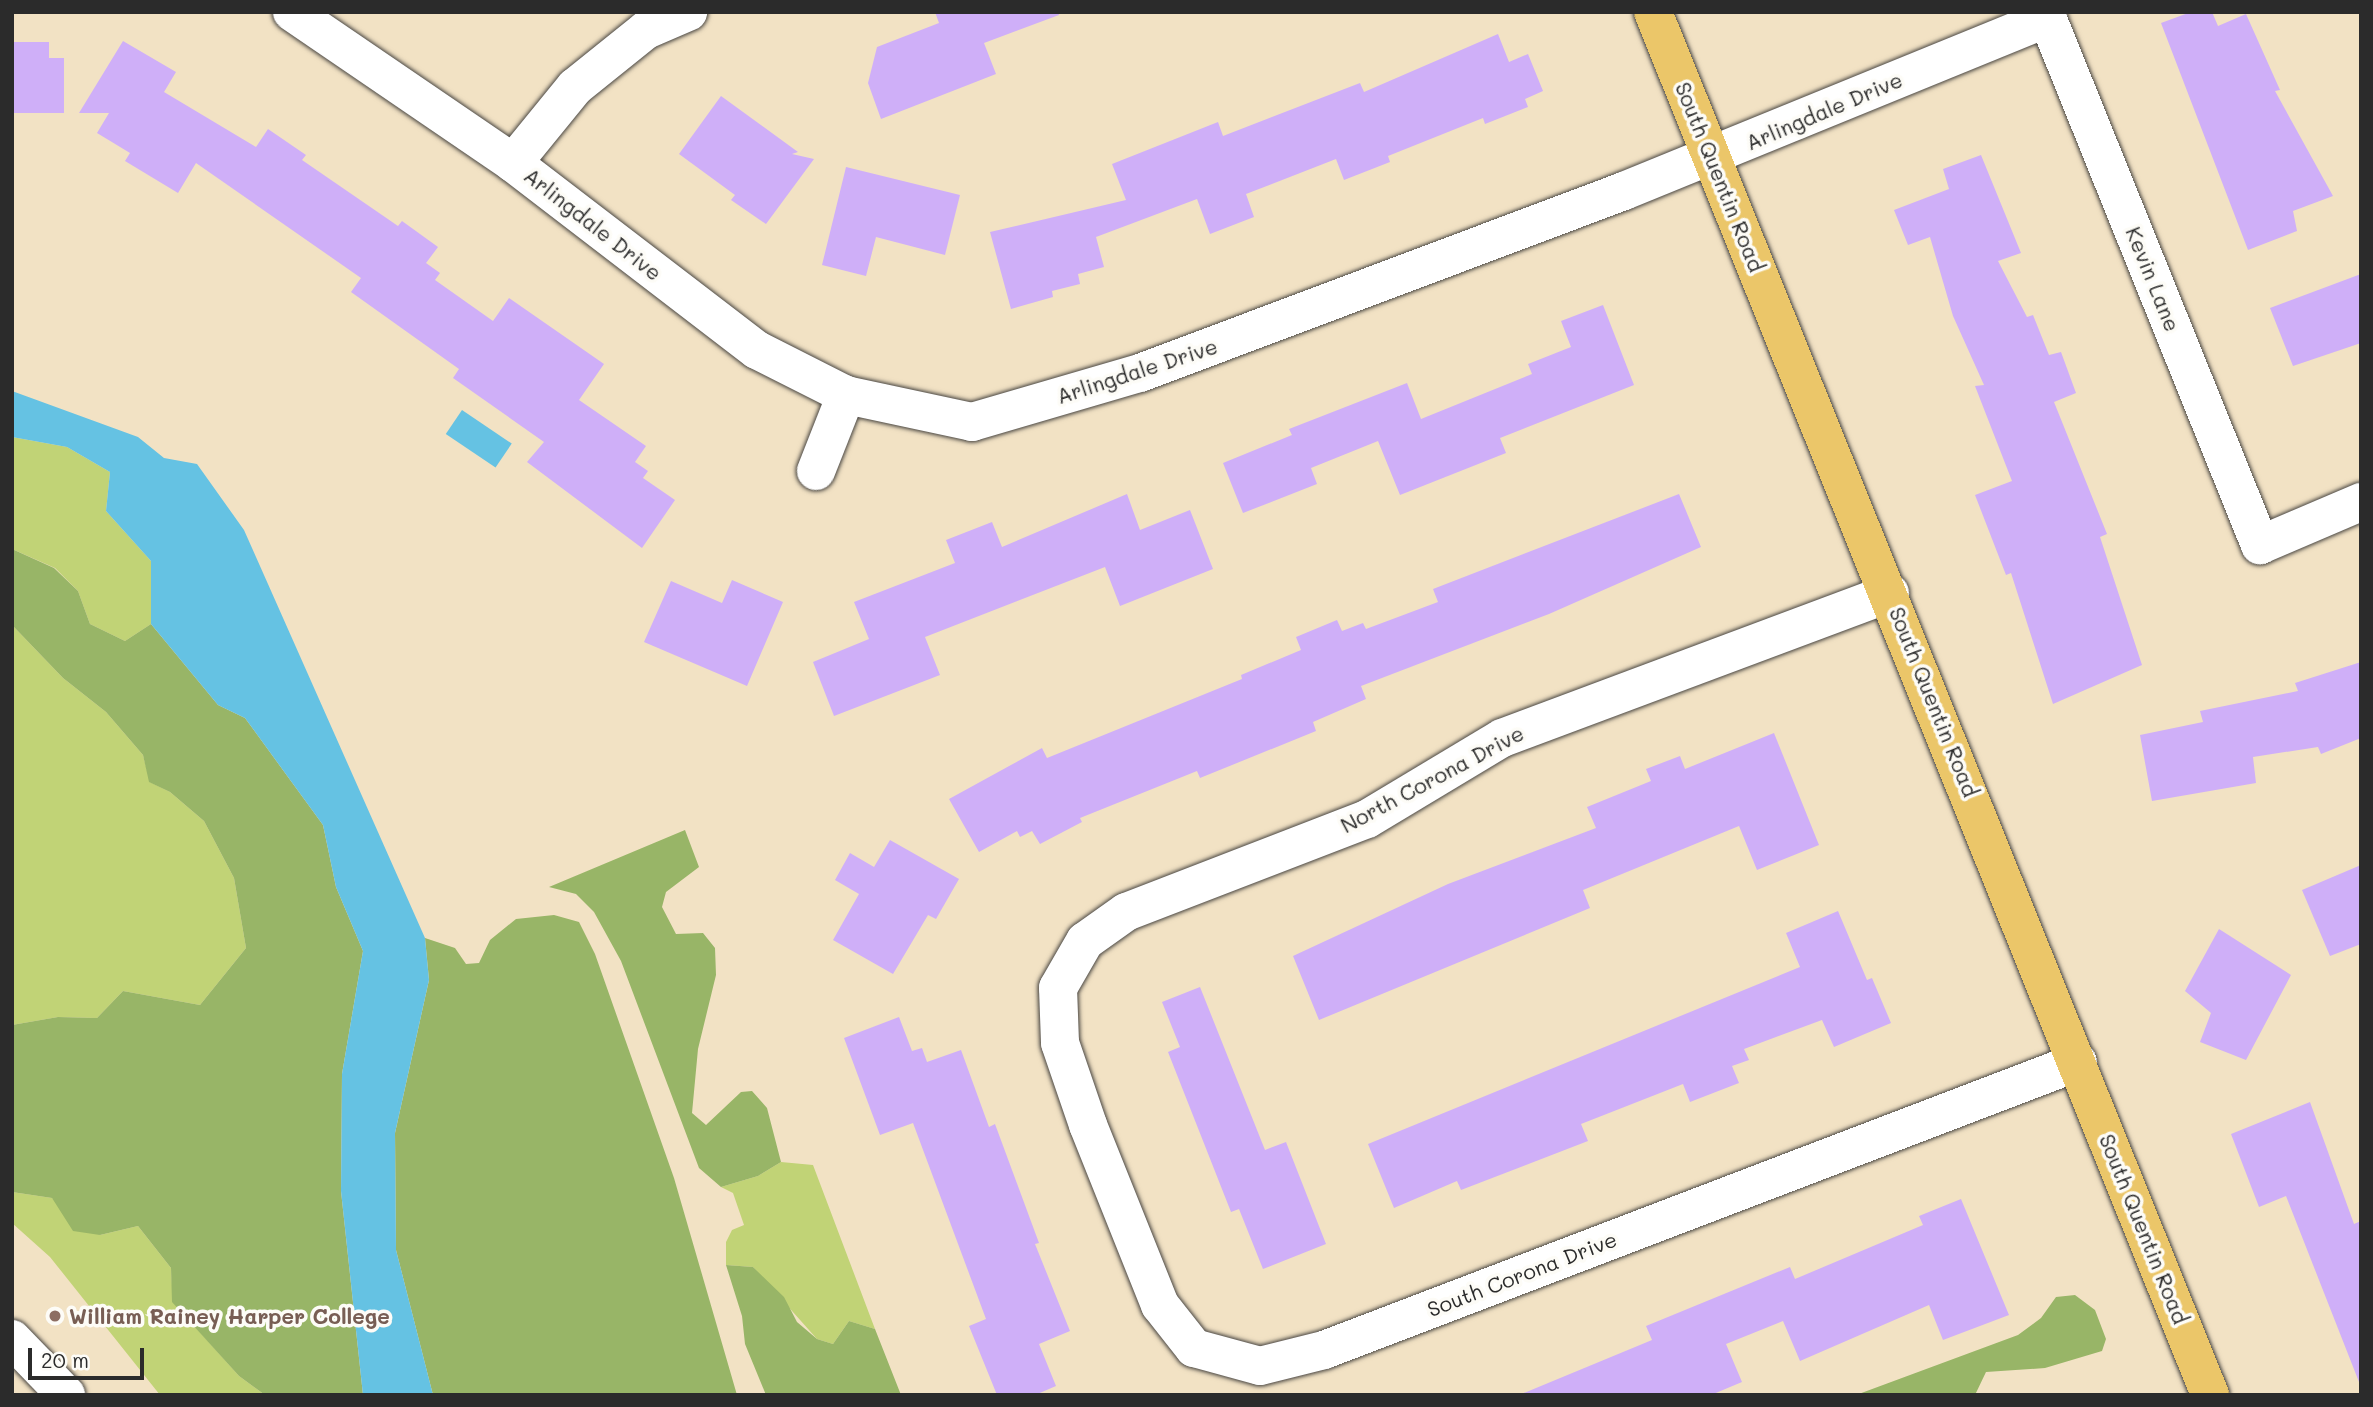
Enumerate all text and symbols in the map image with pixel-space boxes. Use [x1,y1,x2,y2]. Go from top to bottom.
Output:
street label: Arlingdale Drive [1742,67,1906,155]
street label: South Quentin Road [1670,78,1770,276]
street label: Arlingdale Drive [519,163,667,285]
street label: Kevin Lane [2121,223,2185,335]
street label: Arlingdale Drive [1053,333,1221,409]
street label: South Quentin Road [1884,603,1984,801]
street label: North Corona Drive [1336,720,1528,838]
street label: South Quentin Road [2094,1130,2194,1328]
street label: South Corona Drive [1424,1226,1620,1322]
place label: William Rainey Harper College [69,1303,390,1329]
marker: William Rainey Harper College [47,1308,63,1324]
scale bar [32,1334,147,1378]
text: 20 m [41,1346,89,1373]

